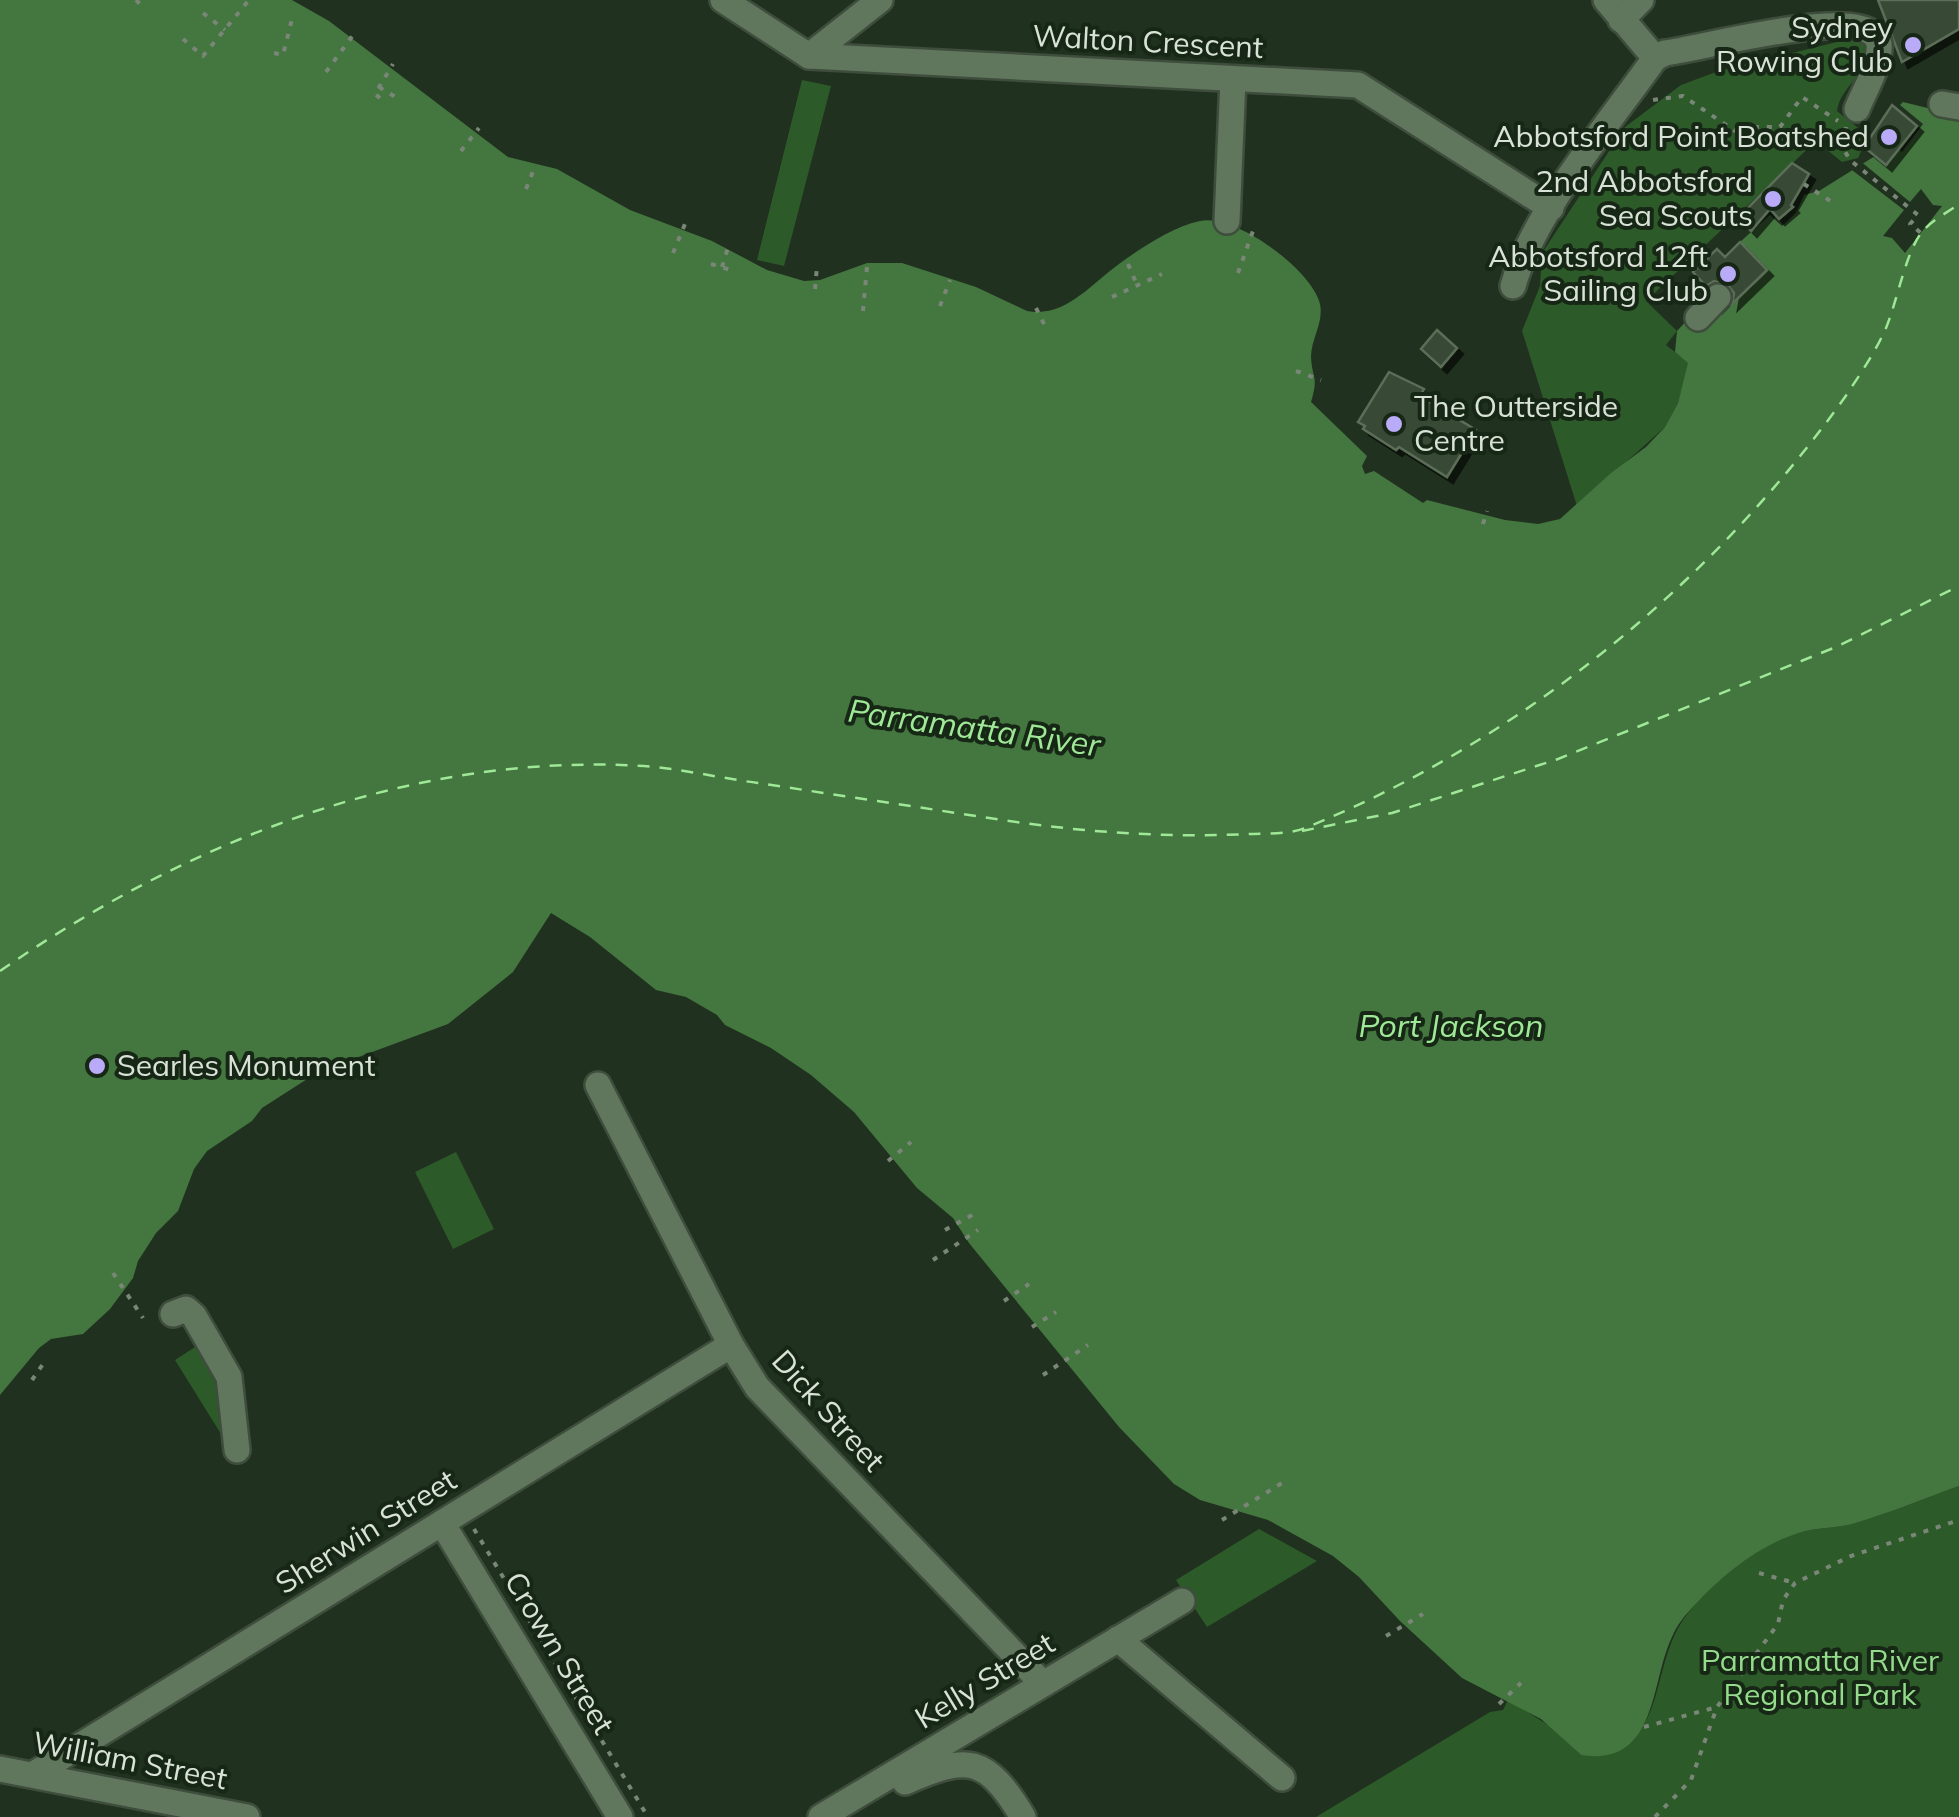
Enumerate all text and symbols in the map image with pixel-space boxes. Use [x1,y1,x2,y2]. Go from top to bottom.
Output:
place label: Sydney Rowing Club [1716,8,1893,80]
street label: Walton Crescent [1032,16,1264,66]
marker: Sydney Rowing Club [1902,34,1924,56]
place label: Abbotsford Point Boatshed [1493,117,1869,155]
marker: Abbotsford Point Boatshed [1878,126,1900,148]
place label: 2nd Abbotsford Sea Scouts [1536,162,1753,234]
marker: 2nd Abbotsford Sea Scouts [1762,188,1784,210]
place label: Abbotsford 12ft Sailing Club [1488,237,1708,309]
marker: Abbotsford 12ft Sailing Club [1717,263,1739,285]
place label: The Outterside Centre [1414,387,1618,459]
marker: The Outterside Centre [1383,413,1405,435]
water label: Parramatta River [846,690,1104,765]
water label: Port Jackson [1358,1005,1544,1045]
place label: Searles Monument [117,1046,376,1084]
marker: Searles Monument [86,1055,108,1077]
street label: Dick Street [764,1342,893,1479]
street label: Sherwin Street [268,1460,463,1602]
street label: Crown Street [497,1564,623,1741]
street label: Kelly Street [908,1624,1061,1737]
park label: Parramatta River Regional Park [1701,1641,1939,1713]
street label: William Street [30,1723,231,1797]

